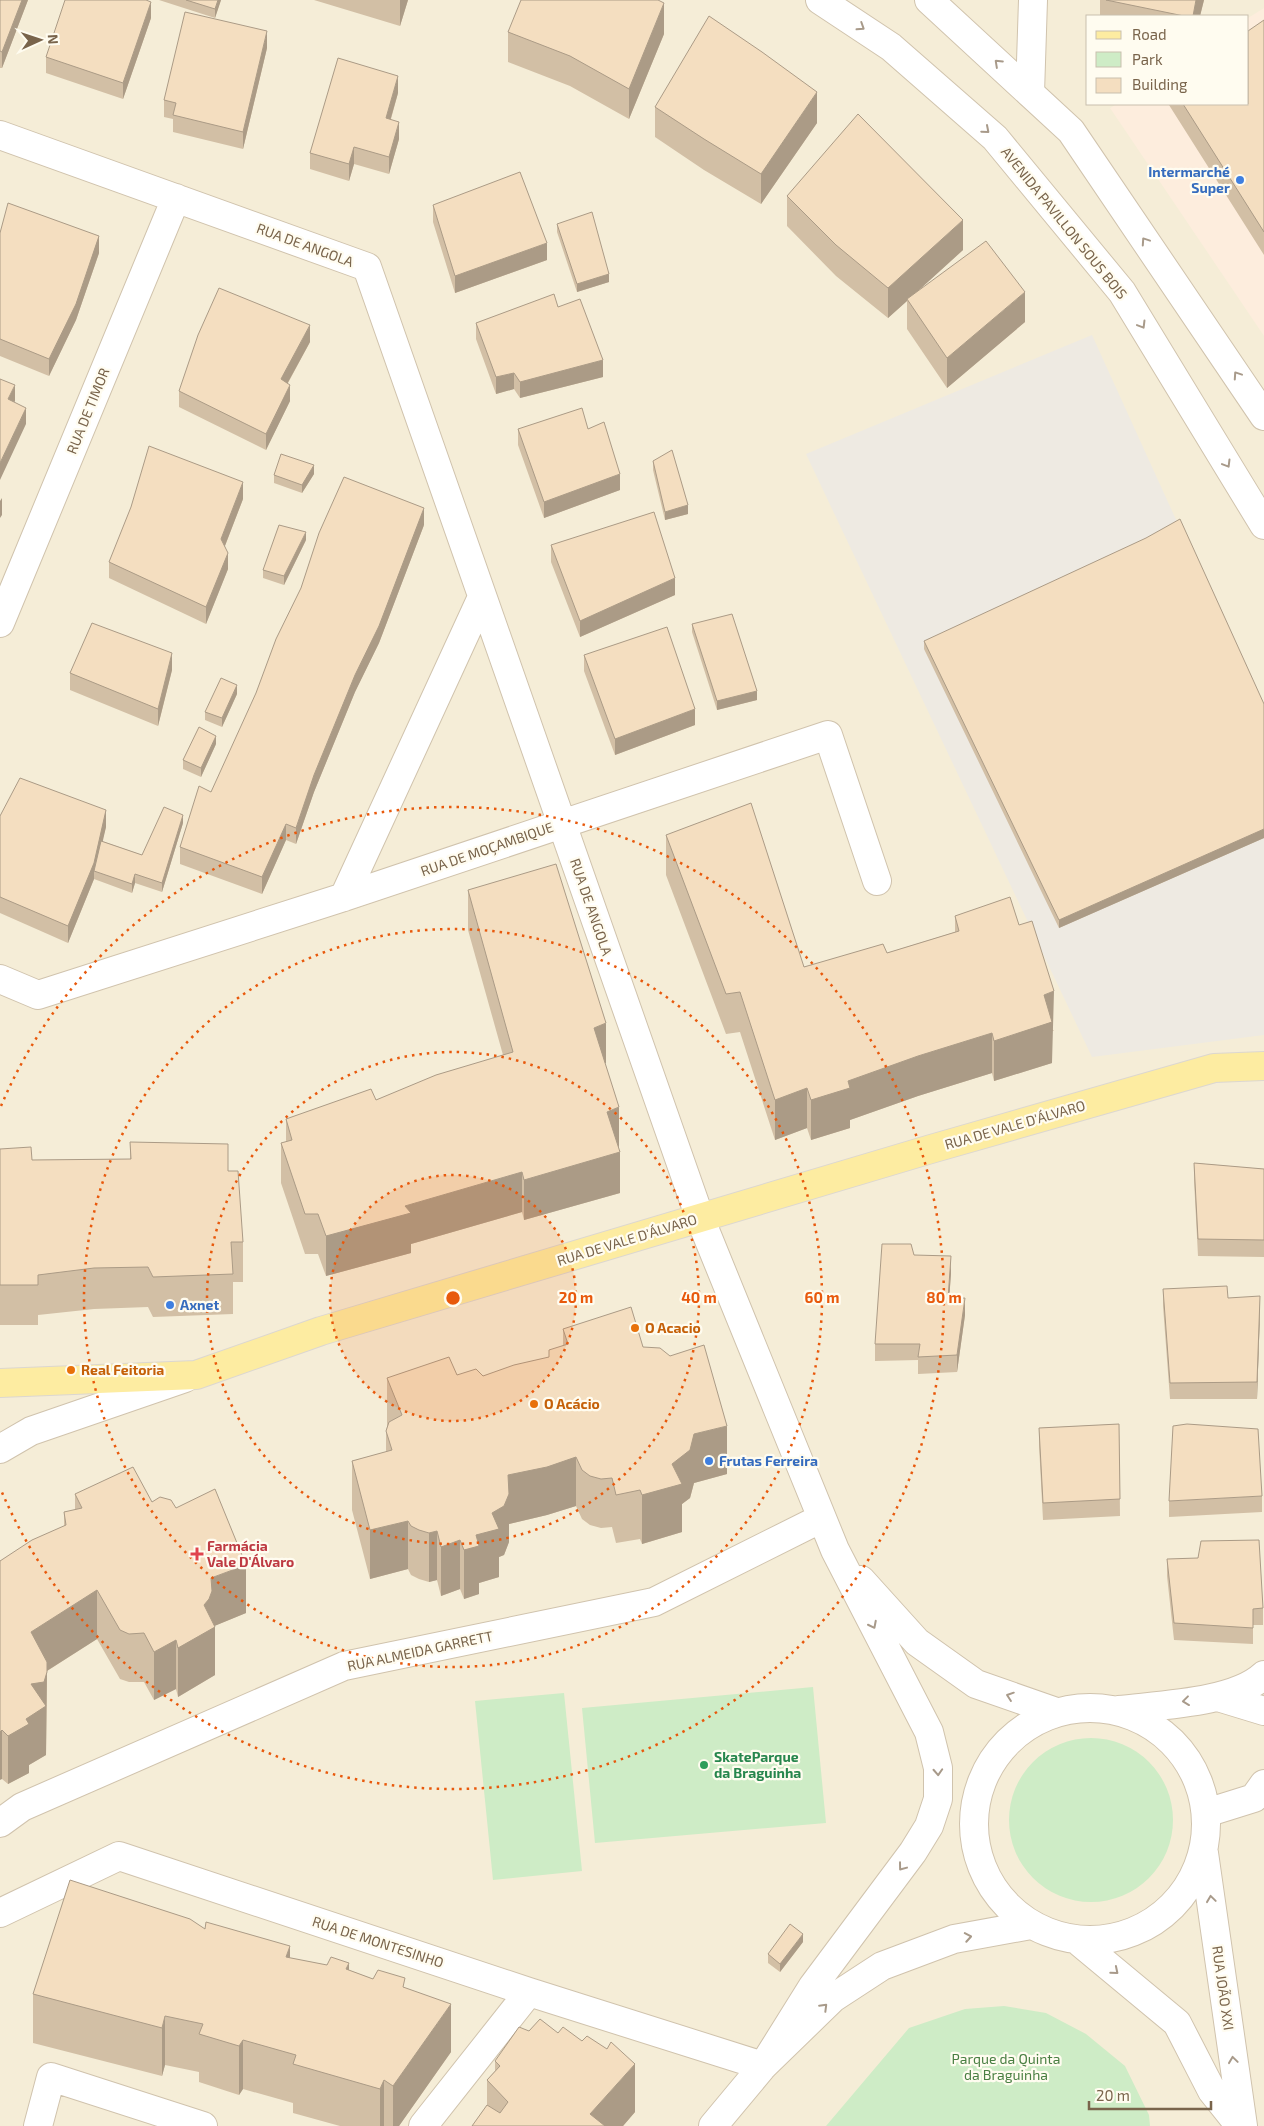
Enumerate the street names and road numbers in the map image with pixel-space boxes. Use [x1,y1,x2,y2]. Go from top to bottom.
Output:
street label: AVENIDA PAVILLON SOUS BOIS [998,143,1131,302]
street label: RUA DE ANGOLA [254,219,356,270]
street label: RUA DE TIMOR [63,365,113,456]
street label: RUA DE MOÇAMBIQUE [418,818,556,880]
street label: RUA DE ANGOLA [567,856,616,958]
street label: RUA DE VALE D'ÁLVARO [943,1096,1087,1153]
street label: RUA DE VALE D'ÁLVARO [555,1210,699,1269]
street label: RUA ALMEIDA GARRETT [346,1627,494,1674]
street label: RUA DE MONTESINHO [310,1912,446,1971]
street label: RUA JOÃO XXI [1209,1945,1238,2031]

